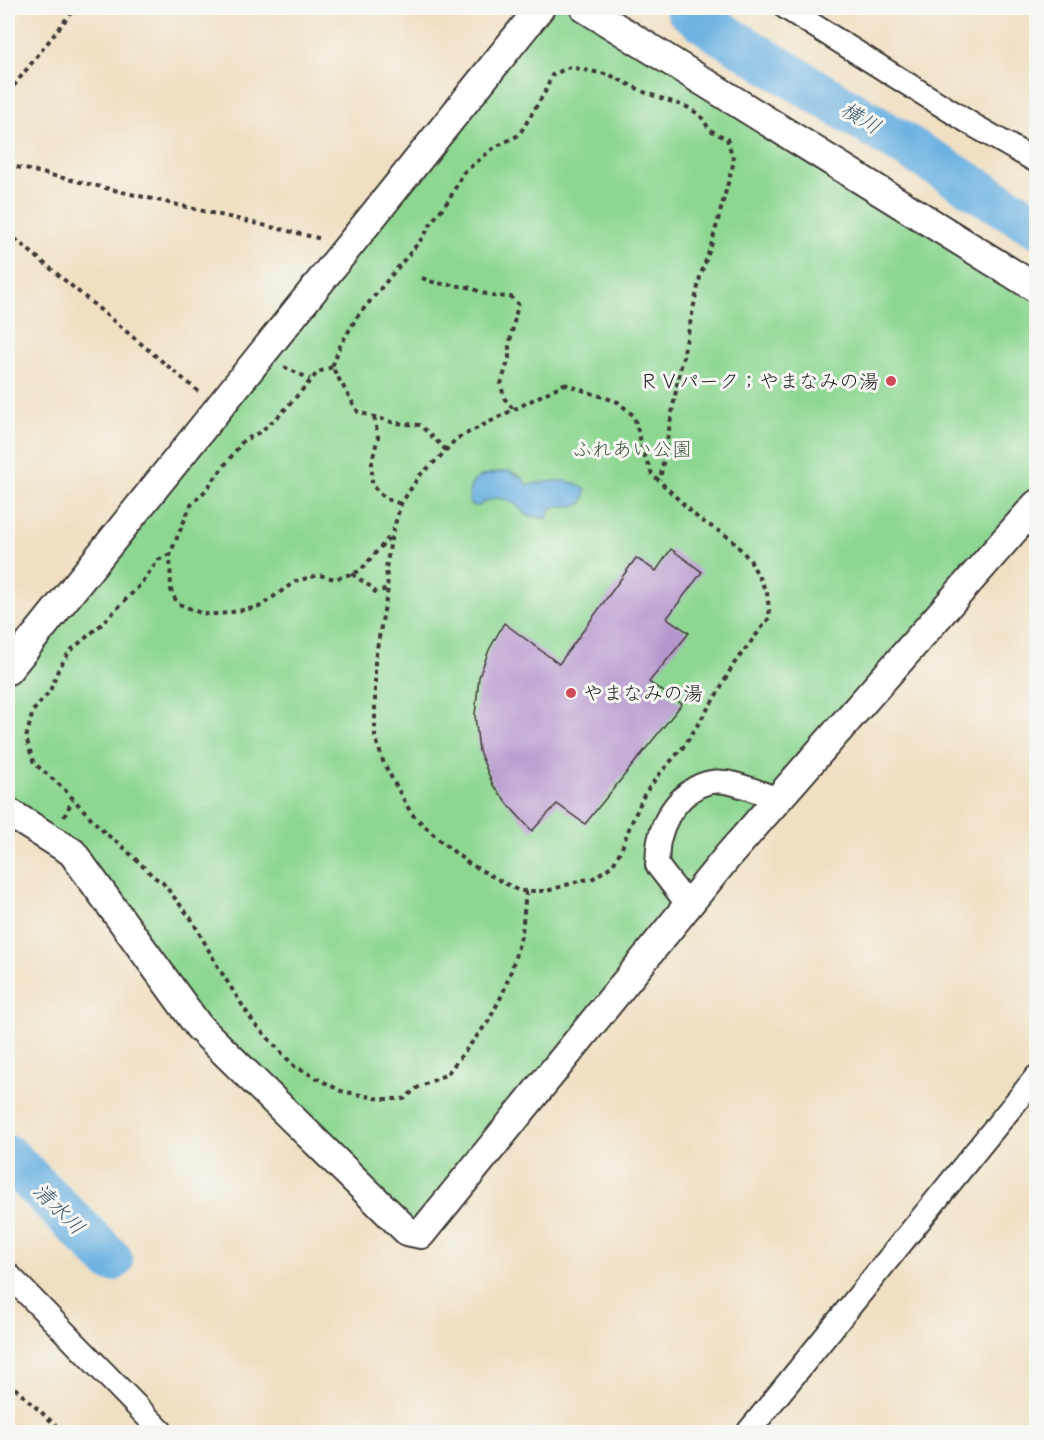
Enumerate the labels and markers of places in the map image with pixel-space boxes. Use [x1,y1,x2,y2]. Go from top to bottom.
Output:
place label: ＲＶパーク；やまなみの湯 [639,364,879,399]
marker: ＲＶパーク；やまなみの湯 [884,374,898,388]
place label: やまなみの湯 [583,676,703,711]
marker: やまなみの湯 [564,686,578,700]

